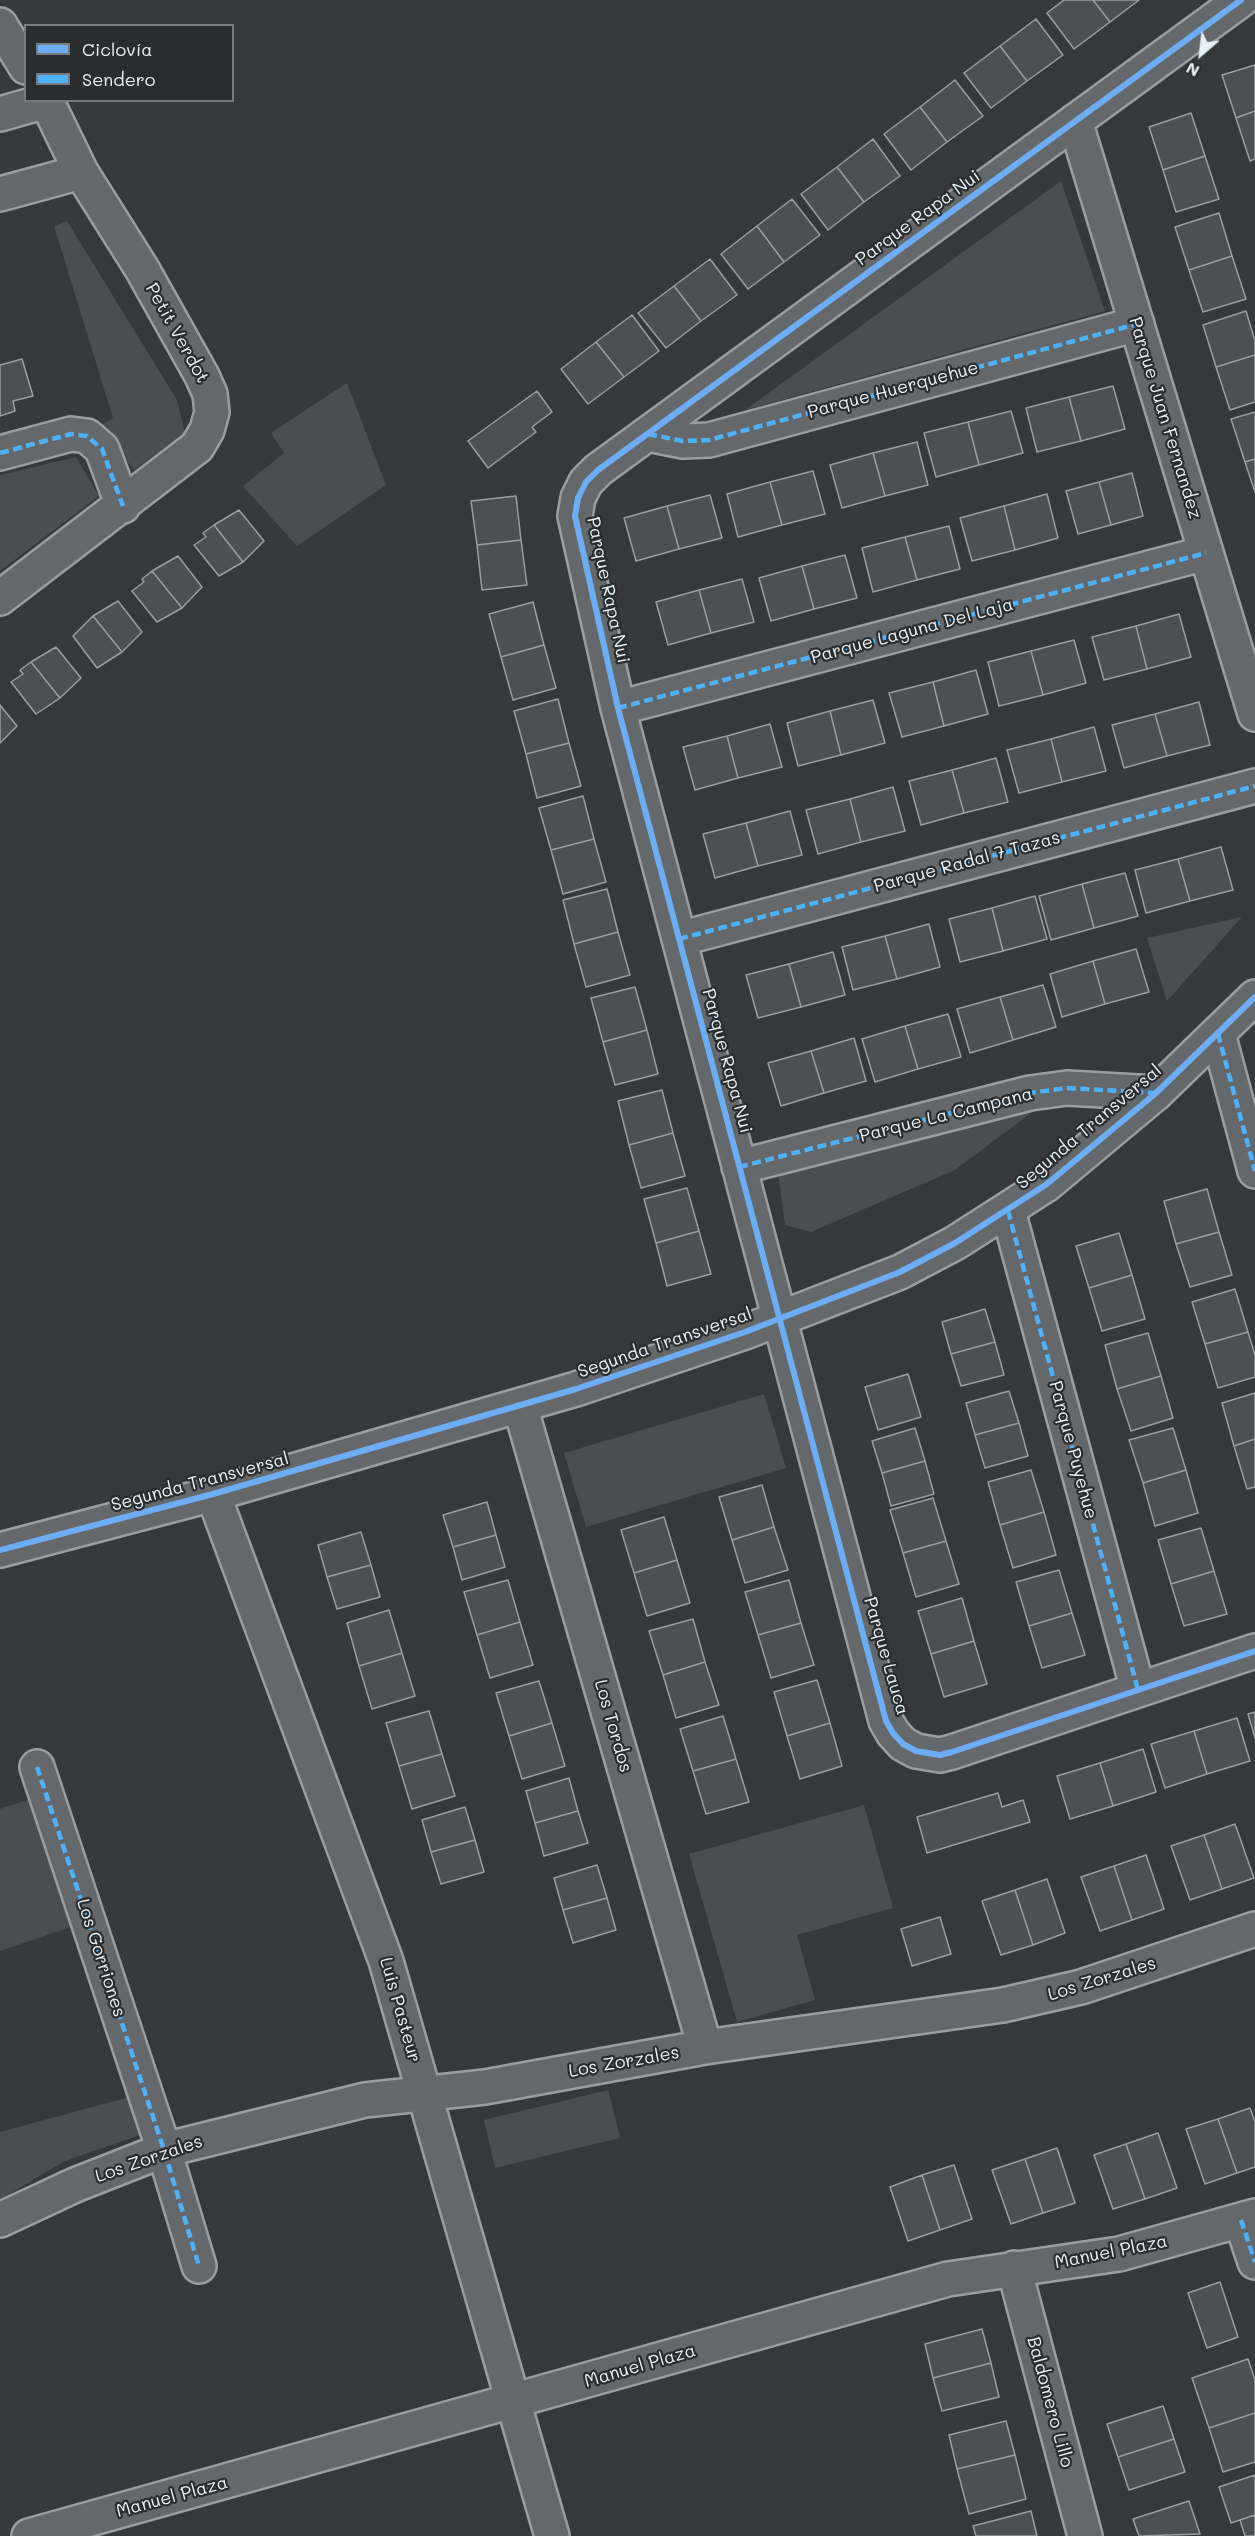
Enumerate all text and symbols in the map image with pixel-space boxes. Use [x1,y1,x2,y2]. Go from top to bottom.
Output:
legend [24,24,234,102]
north arrow [1171,24,1231,84]
text: Ciclovía [82,37,153,61]
text: N [1182,58,1203,82]
text: Sendero [82,67,156,91]
street label: Parque Rapa Nui [851,165,985,271]
street label: Petit Verdot [141,279,213,387]
street label: Parque Juan Fernandez [1124,314,1206,522]
street label: Parque Huerquehue [805,357,981,423]
street label: Parque Rapa Nui [582,515,634,665]
street label: Parque Laguna Del Laja [808,593,1016,669]
street label: Parque Radal 7 Tazas [871,827,1063,897]
street label: Parque Rapa Nui [697,986,757,1136]
street label: Segunda Transversal [1012,1060,1166,1194]
street label: Parque La Campana [857,1083,1035,1147]
street label: Segunda Transversal [575,1303,755,1383]
street label: Parque Puyehue [1044,1379,1102,1521]
street label: Segunda Transversal [109,1448,291,1516]
street label: Parque Lauca [859,1594,913,1718]
street label: Los Tordos [589,1677,637,1775]
street label: Los Gorriones [72,1896,130,2020]
street label: Los Zorzales [1045,1952,1159,2006]
street label: Luis Pasteur [375,1955,425,2065]
street label: Los Zorzales [567,2042,681,2082]
street label: Los Zorzales [92,2131,206,2187]
street label: Manuel Plaza [1053,2230,1169,2274]
street label: Baldomero Lillo [1022,2334,1078,2470]
street label: Manuel Plaza [582,2340,698,2392]
street label: Manuel Plaza [114,2472,230,2522]

